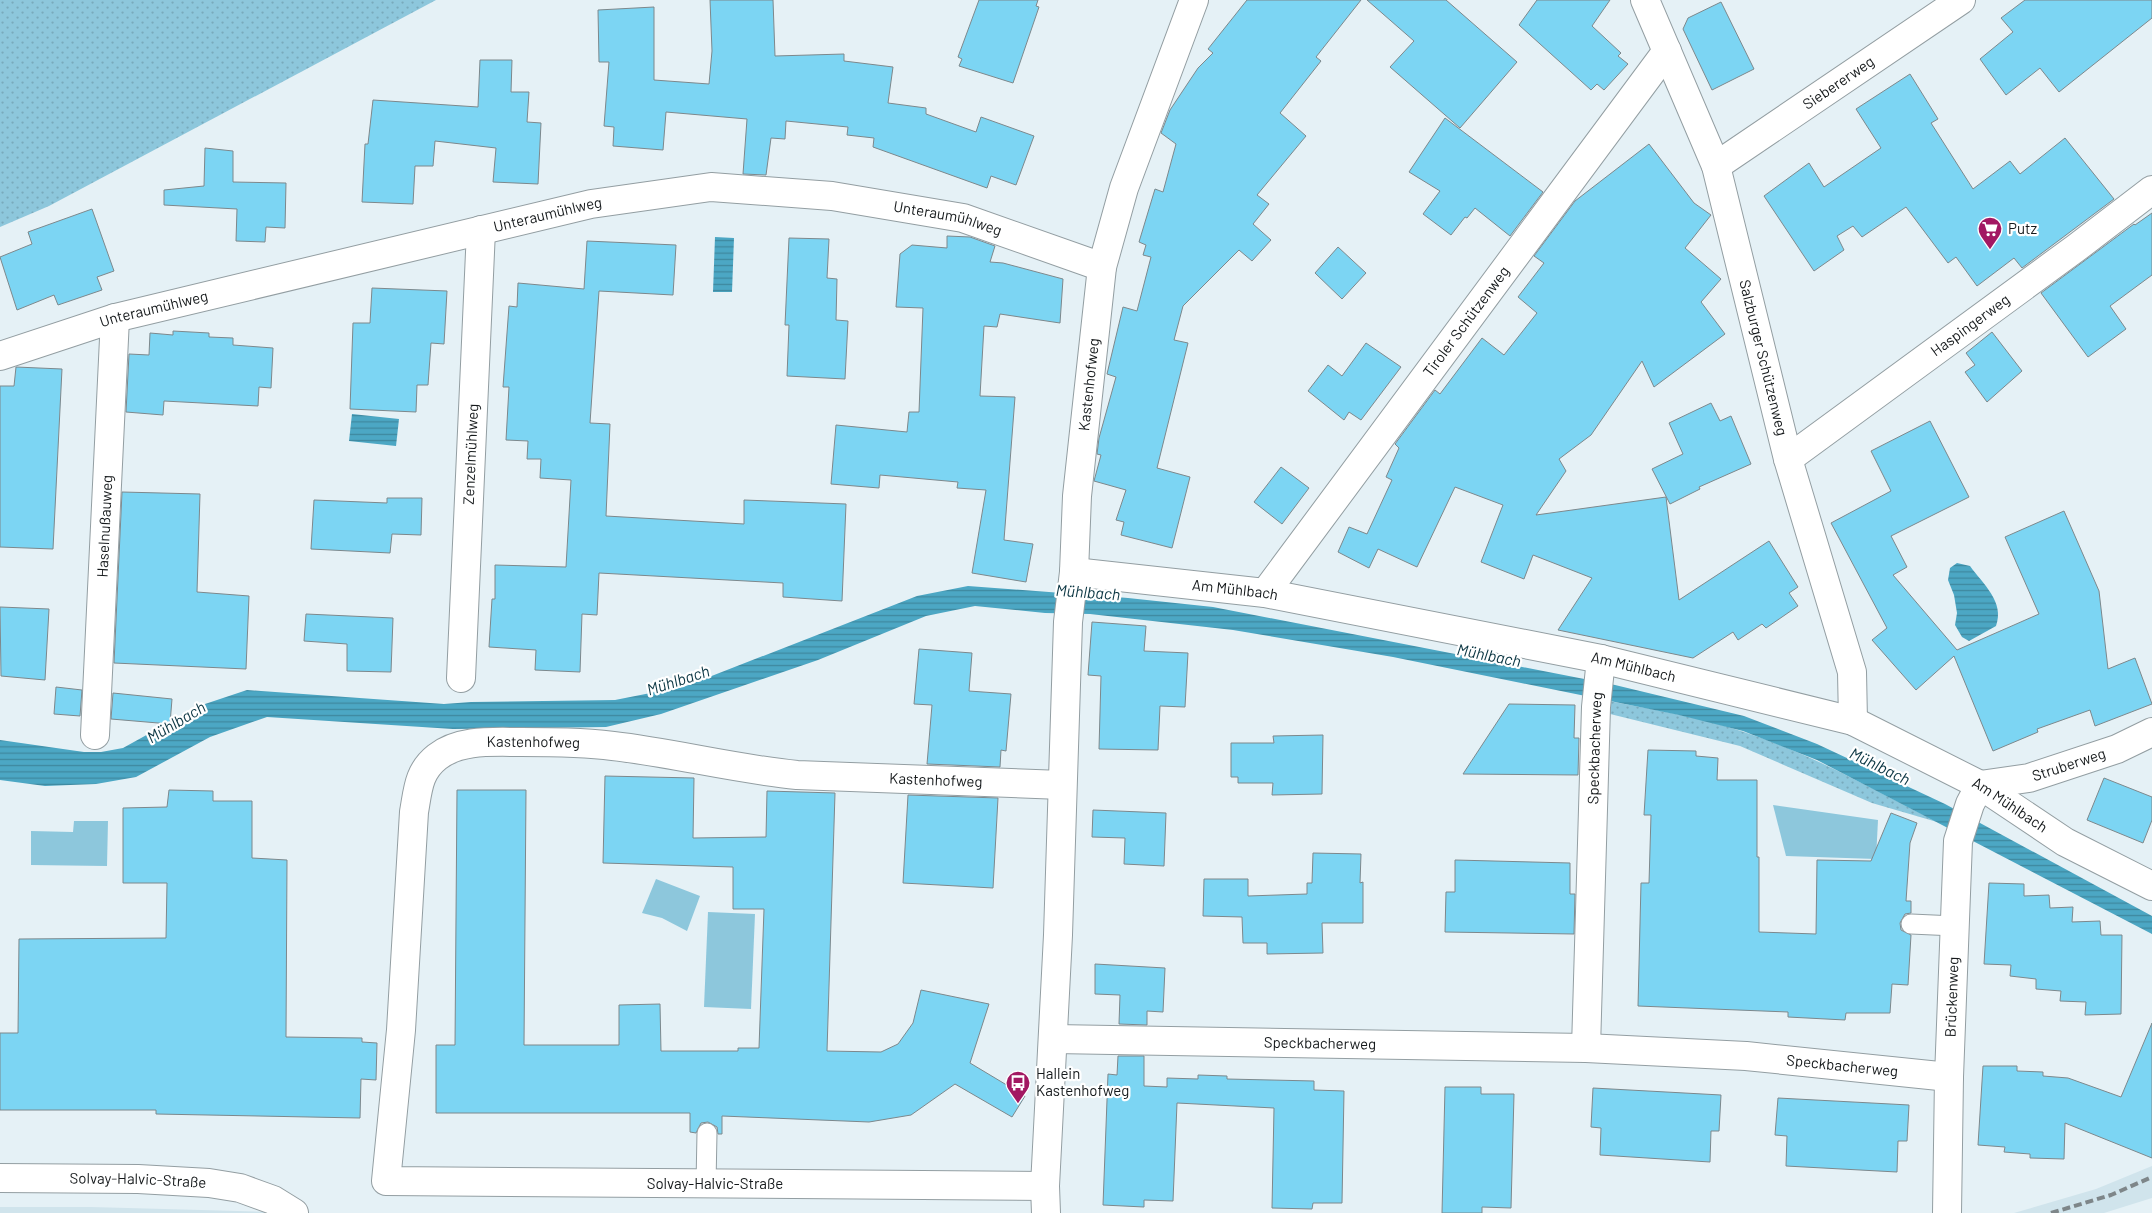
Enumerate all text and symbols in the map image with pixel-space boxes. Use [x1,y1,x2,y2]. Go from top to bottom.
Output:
street label: Siebererweg [1799,52,1877,113]
street label: Unteraumühlweg [491,193,603,235]
street label: Unteraumühlweg [892,196,1005,239]
supermarket icon: Putz [1977,216,2003,250]
place label: Putz [2008,219,2037,237]
street label: Tiroler Schützenweg [1419,262,1512,380]
street label: Salzburger Schützenweg [1736,278,1792,437]
street label: Unteraumühlweg [97,286,210,330]
street label: Haspingerweg [1927,290,2013,359]
street label: Kastenhofweg [1074,337,1102,432]
street label: Zenzelmühlweg [459,403,481,505]
street label: Haselnußauweg [93,474,115,578]
street label: Am Mühlbach [1191,575,1280,603]
water label: Mühlbach [1055,580,1121,603]
water label: Mühlbach [1455,639,1523,670]
street label: Am Mühlbach [1590,647,1678,685]
water label: Mühlbach [644,660,712,699]
street label: Speckbacherweg [1583,691,1606,805]
water label: Mühlbach [143,697,208,746]
street label: Kastenhofweg [487,732,581,751]
water label: Mühlbach [1847,743,1913,788]
street label: Struberweg [2029,743,2108,784]
street label: Kastenhofweg [889,768,983,790]
street label: Am Mühlbach [1970,773,2051,836]
street label: Brückenweg [1941,956,1962,1038]
street label: Speckbacherweg [1264,1033,1376,1052]
street label: Speckbacherweg [1785,1050,1899,1080]
place label: Hallein Kastenhofweg [1036,1064,1129,1099]
bus stop icon: Hallein Kastenhofweg [1005,1070,1031,1104]
street label: Solvay-Halvic-Straße [70,1169,207,1191]
street label: Solvay-Halvic-Straße [647,1174,783,1192]

